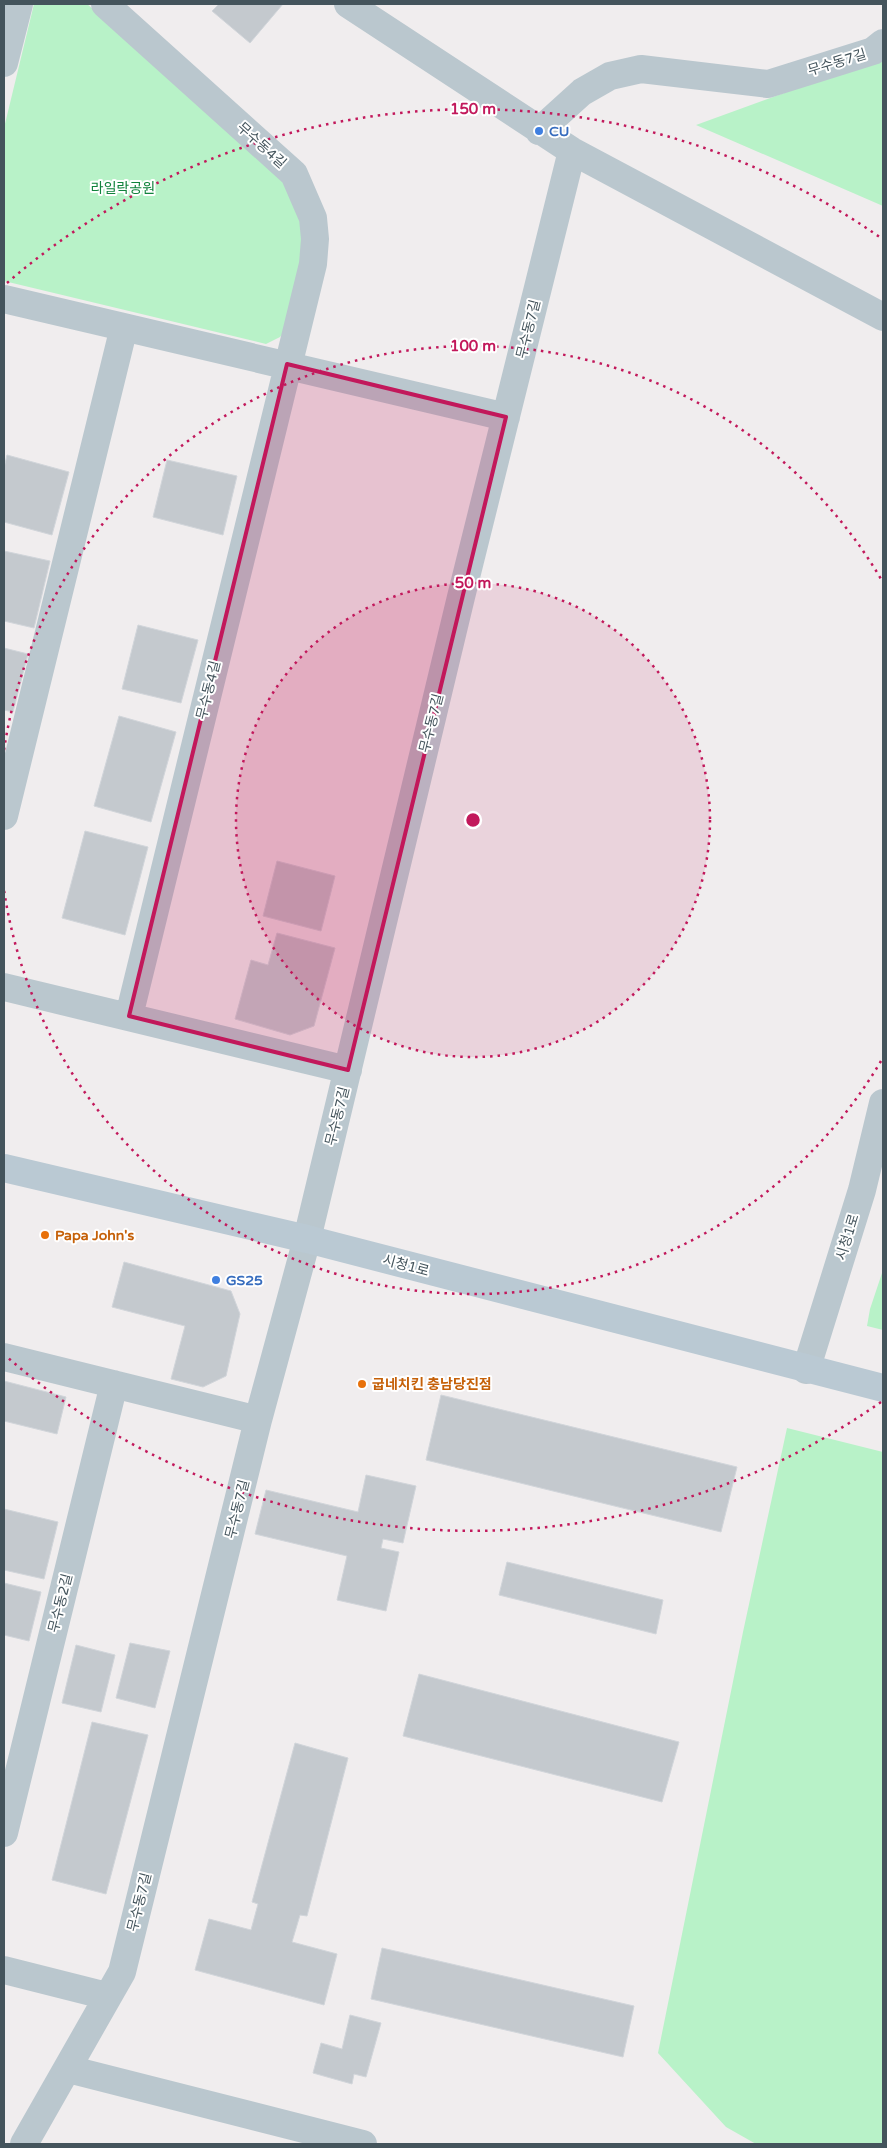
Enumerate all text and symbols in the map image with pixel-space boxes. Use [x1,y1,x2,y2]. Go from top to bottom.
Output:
street label: 무수동7길 [806,46,868,79]
text: 150 m [450,100,496,118]
street label: 무수동4길 [234,119,290,172]
place label: CU [549,123,569,140]
marker: CU [533,125,545,137]
park label: 라일락공원 [91,180,155,197]
street label: 무수동7길 [513,298,544,360]
text: 100 m [450,337,496,355]
text: 50 m [455,574,491,592]
street label: 무수동4길 [193,659,224,721]
street label: 무수동7길 [416,692,447,754]
centre of rings [464,811,482,829]
street label: 무수동7길 [322,1085,353,1147]
street label: 시청1로 [832,1212,863,1262]
place label: Papa John's [55,1227,134,1244]
marker: Papa John's [39,1229,51,1241]
street label: 시청1로 [381,1251,431,1280]
place label: GS25 [226,1272,263,1289]
marker: GS25 [210,1274,222,1286]
place label: 굽네치킨 충남당진점 [372,1376,492,1393]
marker: 굽네치킨 충남당진점 [356,1378,368,1390]
street label: 무수동7길 [222,1478,253,1540]
street label: 무수동2길 [45,1572,76,1634]
street label: 무수동7길 [124,1871,155,1933]

